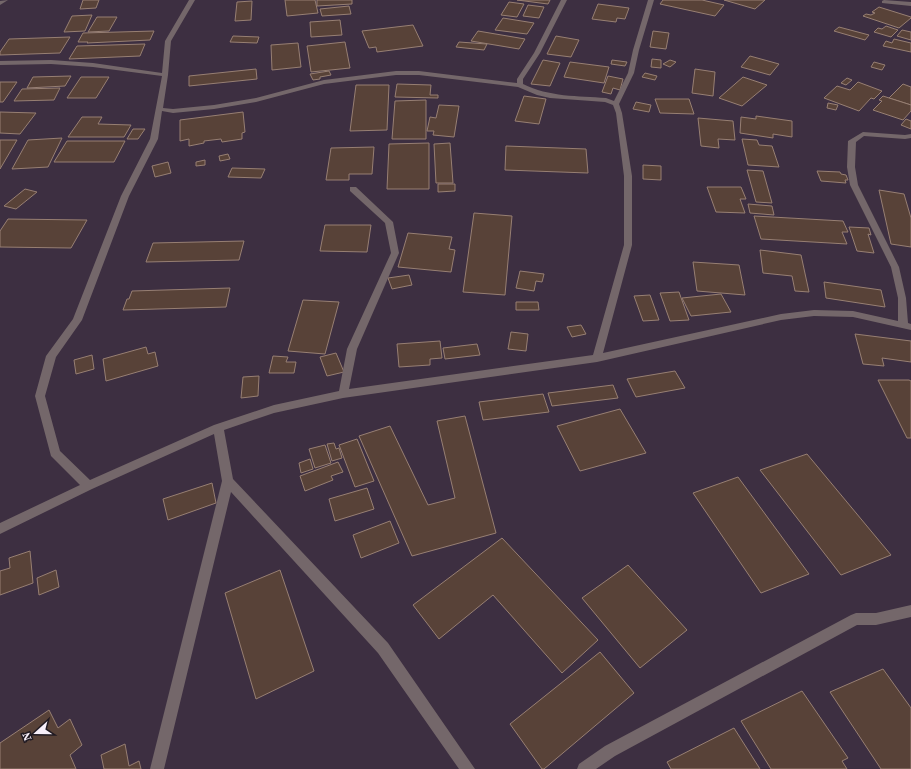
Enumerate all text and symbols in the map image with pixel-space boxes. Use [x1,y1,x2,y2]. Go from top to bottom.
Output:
north arrow [16,713,56,753]
text: N [19,730,36,743]

